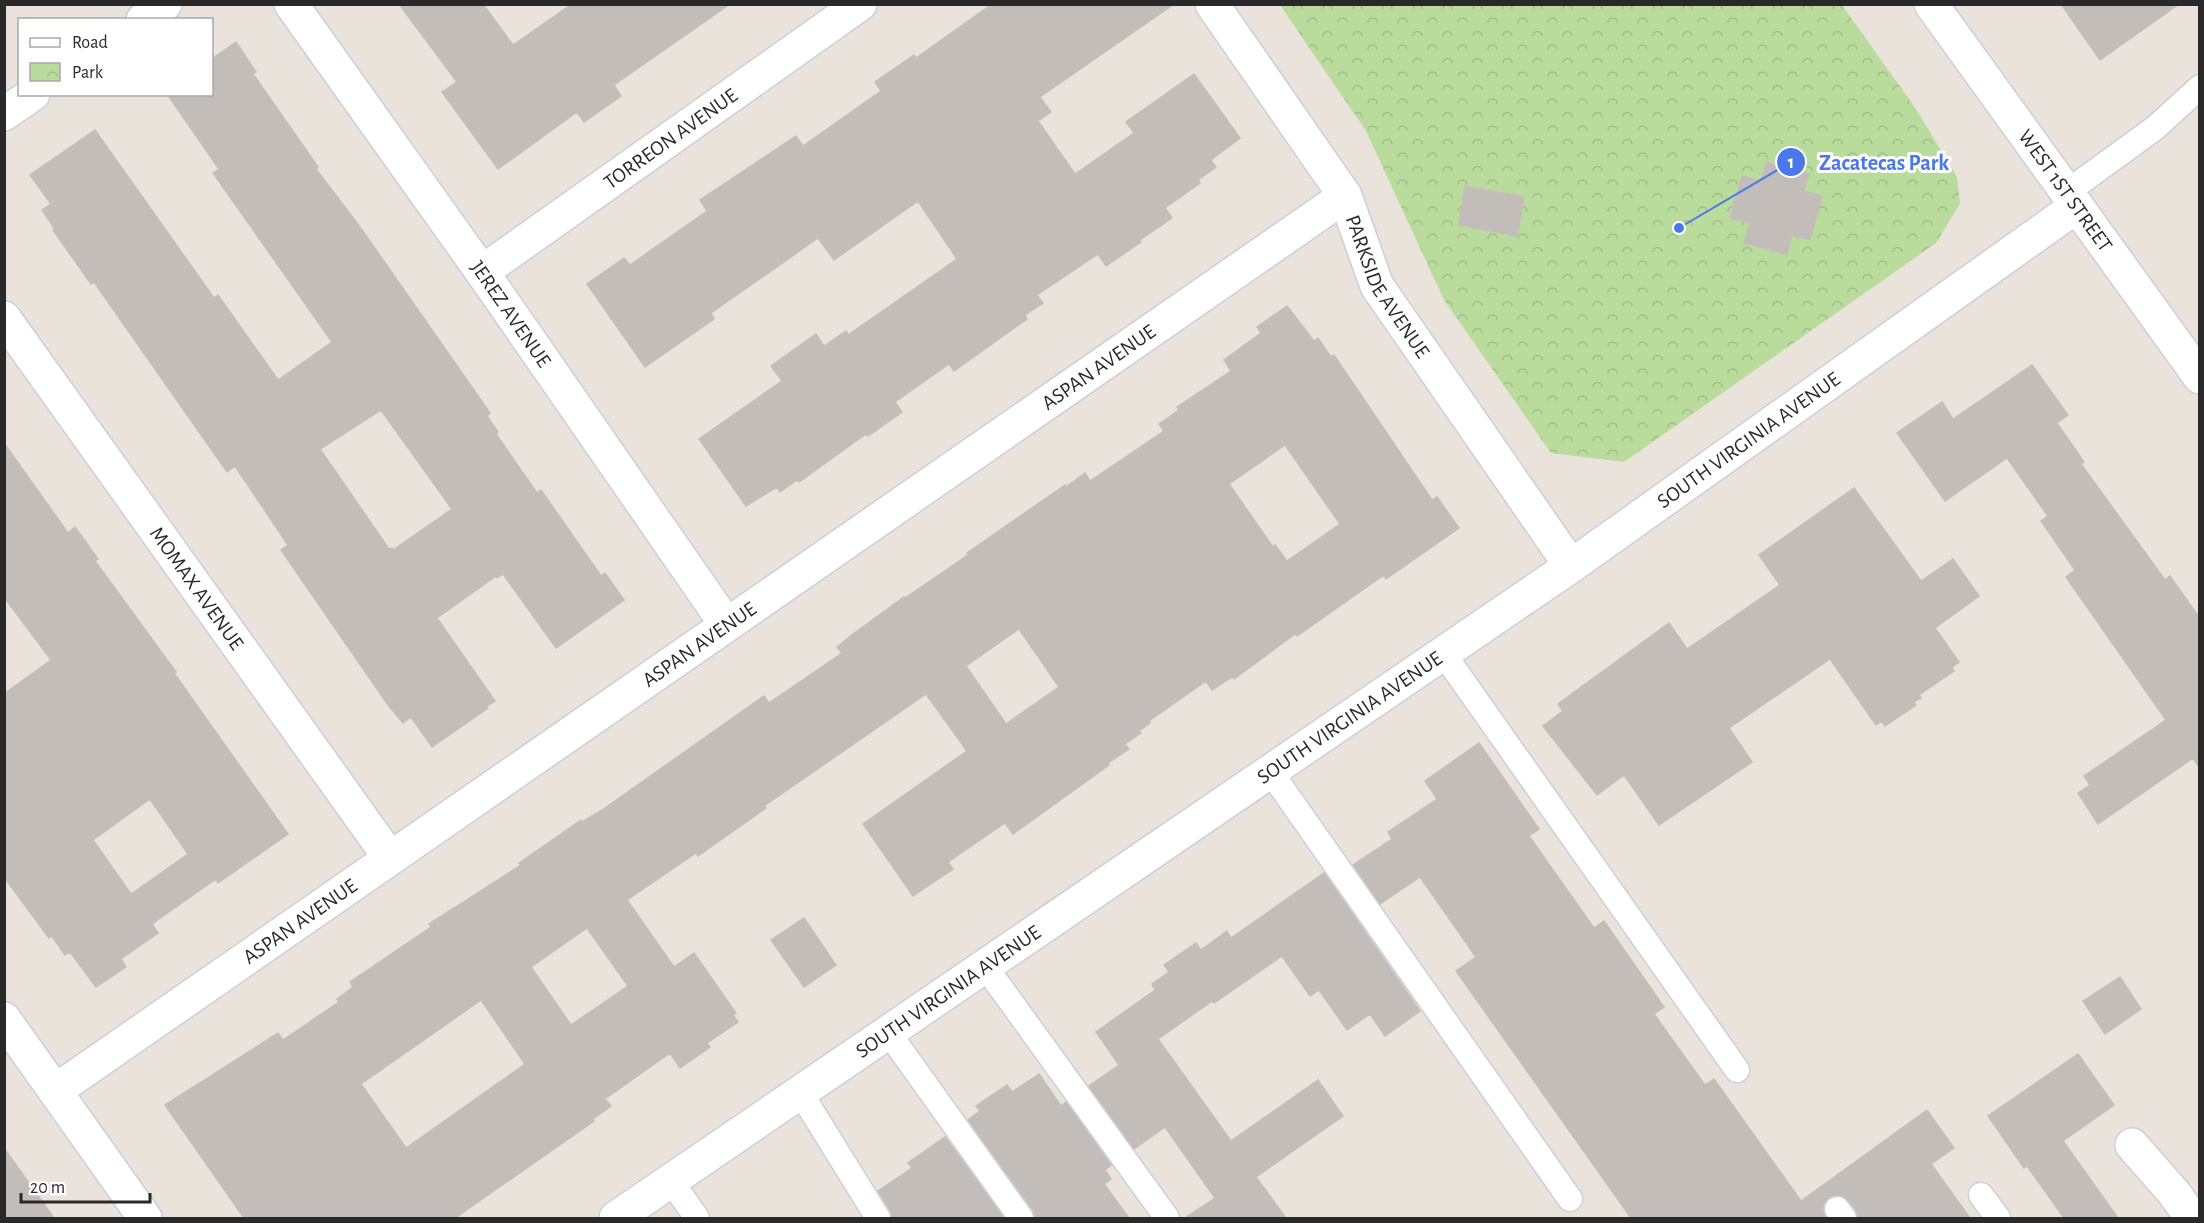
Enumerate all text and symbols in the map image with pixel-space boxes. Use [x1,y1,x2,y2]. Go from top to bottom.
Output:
legend [18,18,213,96]
text: Road [72,34,108,52]
text: Park [72,64,104,82]
street label: TORREON AVENUE [600,84,741,193]
street label: WEST 1ST STREET [2014,126,2116,256]
callout: Zacatecas Park [1776,142,1961,182]
text: Zacatecas Park [1819,152,1949,174]
text: 1 [1788,154,1794,172]
street label: PARKSIDE AVENUE [1342,212,1433,362]
street label: JEREZ AVENUE [467,257,555,371]
street label: ASPAN AVENUE [1038,321,1159,414]
street label: SOUTH VIRGINIA AVENUE [1653,368,1844,512]
street label: MOMAX AVENUE [146,523,248,654]
street label: ASPAN AVENUE [639,598,760,691]
street label: SOUTH VIRGINIA AVENUE [1253,647,1446,788]
street label: ASPAN AVENUE [239,875,361,968]
street label: SOUTH VIRGINIA AVENUE [852,921,1044,1062]
scale bar [21,1166,150,1204]
text: 20 m [30,1179,65,1197]

